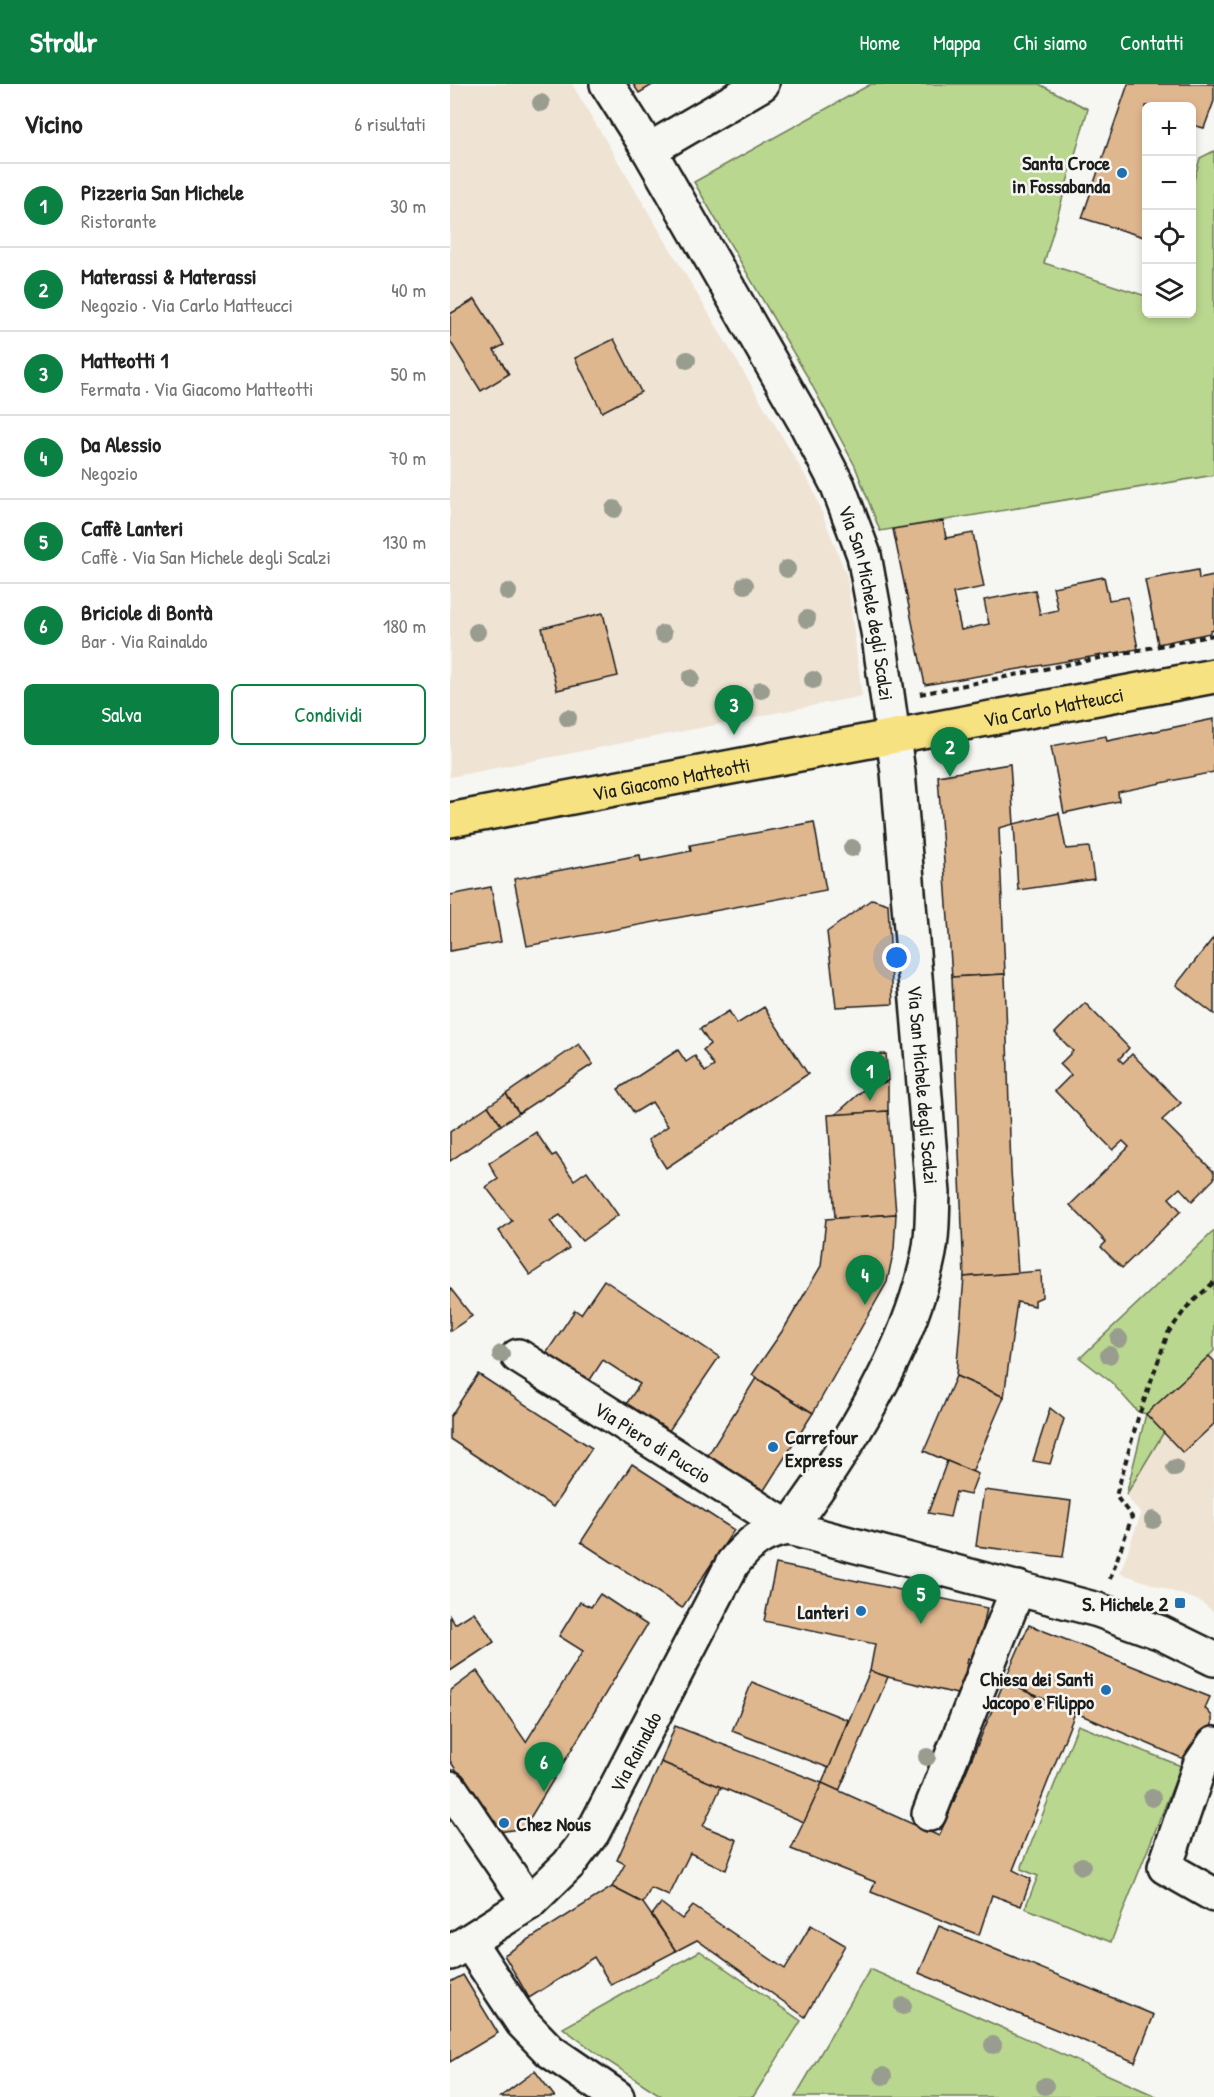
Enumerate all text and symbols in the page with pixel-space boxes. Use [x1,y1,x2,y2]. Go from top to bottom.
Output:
text: Strollr [30,23,97,61]
text: Home [859,28,900,57]
text: Mappa [933,28,980,57]
text: Chi siamo [1013,28,1087,57]
text: Contatti [1120,28,1184,57]
map controls [1142,102,1196,318]
button: + [1142,102,1196,156]
text: Vicino [24,106,83,141]
text: 6 risultati [354,110,426,137]
place label: Santa Croce in Fossabanda [1012,149,1110,199]
button: − [1142,156,1196,210]
marker: Santa Croce in Fossabanda [1115,166,1129,180]
text: Pizzeria San Michele [81,177,244,207]
text: 1 [40,192,47,219]
text: 30 m [390,192,426,219]
text: Ristorante [81,207,157,234]
button: locate [1142,210,1196,264]
text: Materassi & Materassi [81,261,257,291]
button: layers [1142,264,1196,318]
text: 2 [39,276,48,303]
text: 40 m [391,276,426,303]
text: Negozio · Via Carlo Matteucci [81,291,293,318]
text: Matteotti 1 [81,345,169,375]
text: 3 [39,360,48,387]
text: 50 m [390,360,426,387]
text: Fermata · Via Giacomo Matteotti [81,375,313,402]
text: Da Alessio [81,429,161,459]
text: 4 [40,444,47,471]
text: 70 m [389,444,426,471]
text: Negozio [81,459,138,486]
street label: Via San Michele degli Scalzi [833,501,901,702]
text: Caffè Lanteri [81,513,184,543]
text: 5 [39,528,48,555]
text: 130 m [383,528,426,555]
text: Caffè · Via San Michele degli Scalzi [81,543,331,570]
text: Briciole di Bontà [81,597,212,627]
text: 6 [40,612,47,639]
text: 180 m [383,612,426,639]
text: Bar · Via Rainaldo [81,627,208,654]
street label: Via Carlo Matteucci [981,680,1126,733]
button: Salva [24,684,219,745]
button: Condividi [231,684,426,745]
pin: 3 [714,686,754,735]
pin: 2 [930,728,970,777]
street label: Via Giacomo Matteotti [590,750,752,806]
your location [882,943,911,972]
street label: Via San Michele degli Scalzi [902,984,946,1185]
pin: 1 [850,1052,890,1101]
pin: 4 [846,1256,884,1305]
street label: Via Piero di Puccio [590,1395,717,1489]
place label: Carrefour Express [785,1423,858,1474]
marker: Carrefour Express [766,1440,780,1454]
pin: 5 [902,1574,940,1624]
place label: S. Michele 2 [1082,1590,1169,1617]
marker: S. Michele 2 [1173,1596,1187,1610]
place label: Lanteri [798,1598,849,1625]
marker: Lanteri [854,1604,868,1618]
place label: Chiesa dei Santi Jacopo e Filippo [980,1665,1094,1716]
marker: Chiesa dei Santi Jacopo e Filippo [1099,1683,1113,1697]
street label: Via Rainaldo [603,1706,667,1797]
pin: 6 [524,1742,563,1792]
place label: Chez Nous [516,1810,591,1837]
marker: Chez Nous [497,1816,511,1830]

